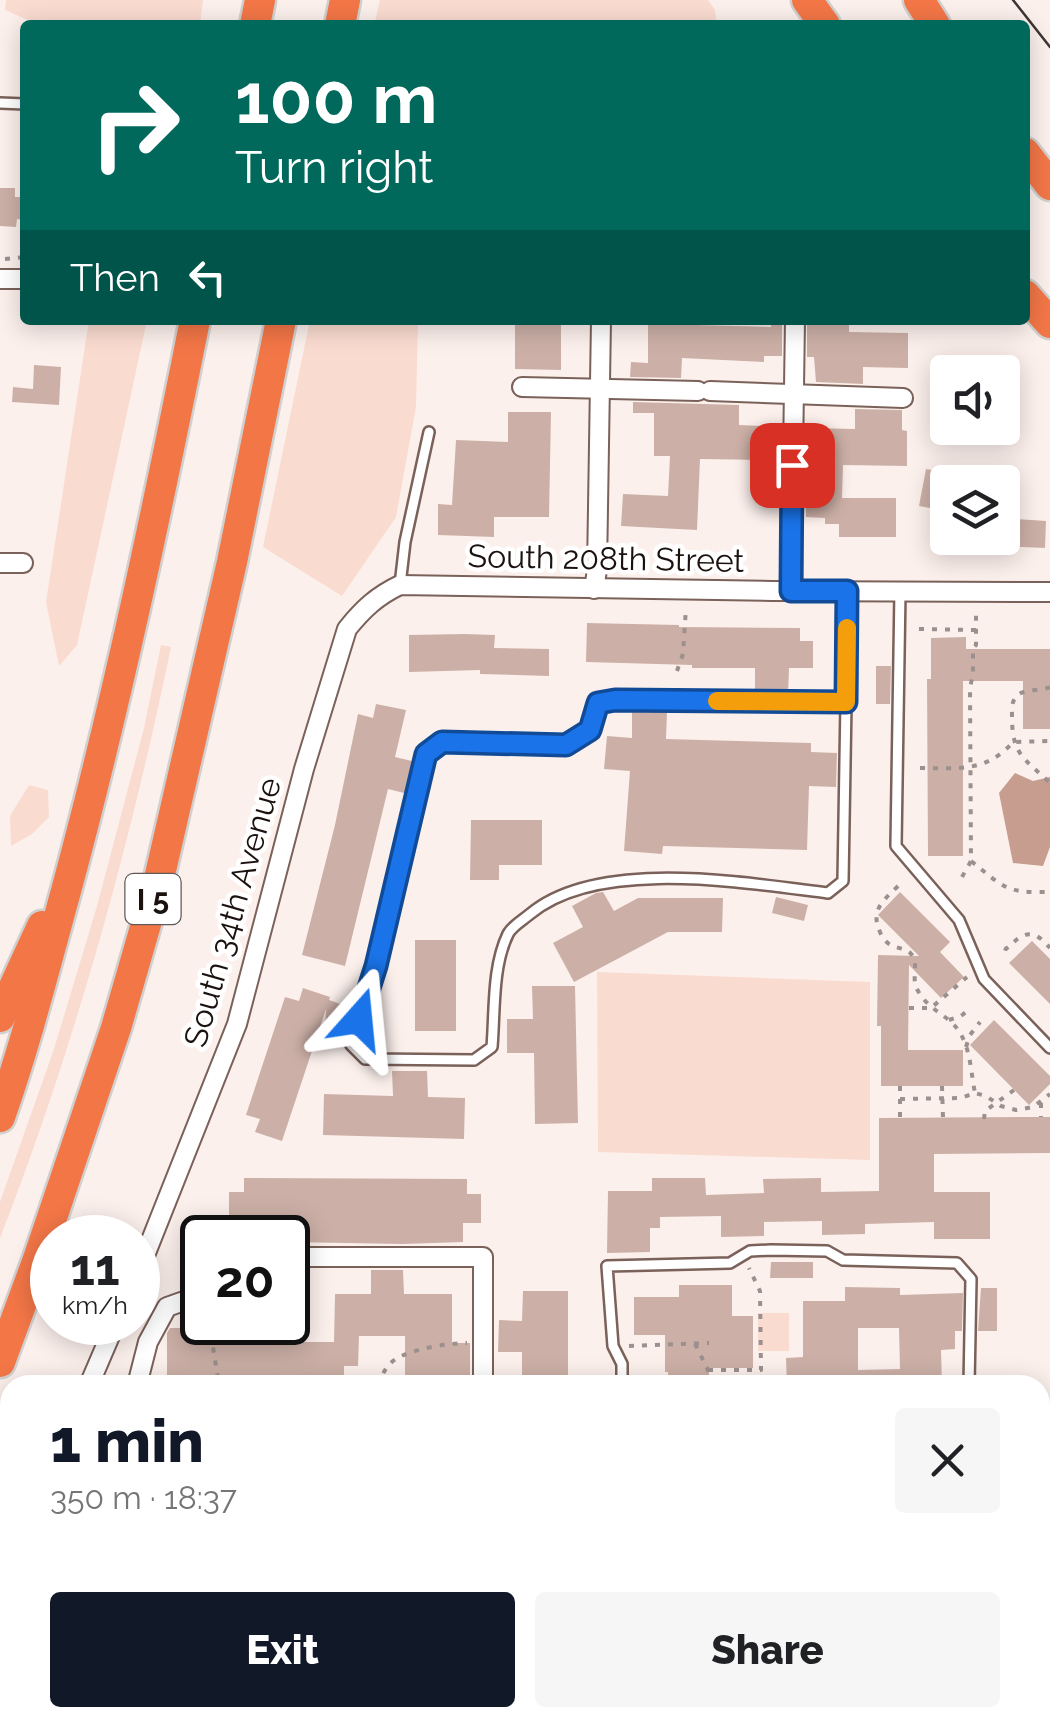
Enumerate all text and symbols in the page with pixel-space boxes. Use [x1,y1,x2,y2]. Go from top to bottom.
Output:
text: 100 m [235,57,438,139]
icon: right [70,60,200,190]
text: Turn right [235,141,433,194]
icon: left [180,250,235,305]
text: Then [70,255,160,300]
map controls [930,355,1020,555]
button: sound [930,355,1020,445]
pin [750,423,835,508]
icon: arrive [765,438,820,493]
button: layers [930,465,1020,555]
street label: South 208th Street [467,537,745,579]
street label: South 34th Avenue [176,773,288,1051]
road number: I 5 [126,874,180,924]
position arrow [307,967,411,1071]
speed limit sign: 20 [180,1215,310,1345]
text: 11 [70,1238,120,1297]
text: km/h [62,1290,128,1320]
text: 1 min [50,1406,204,1476]
button: close [895,1408,1000,1513]
text: 350 m · 18:37 [50,1479,237,1516]
button: Exit [50,1592,515,1707]
button: Share [535,1592,1000,1707]

